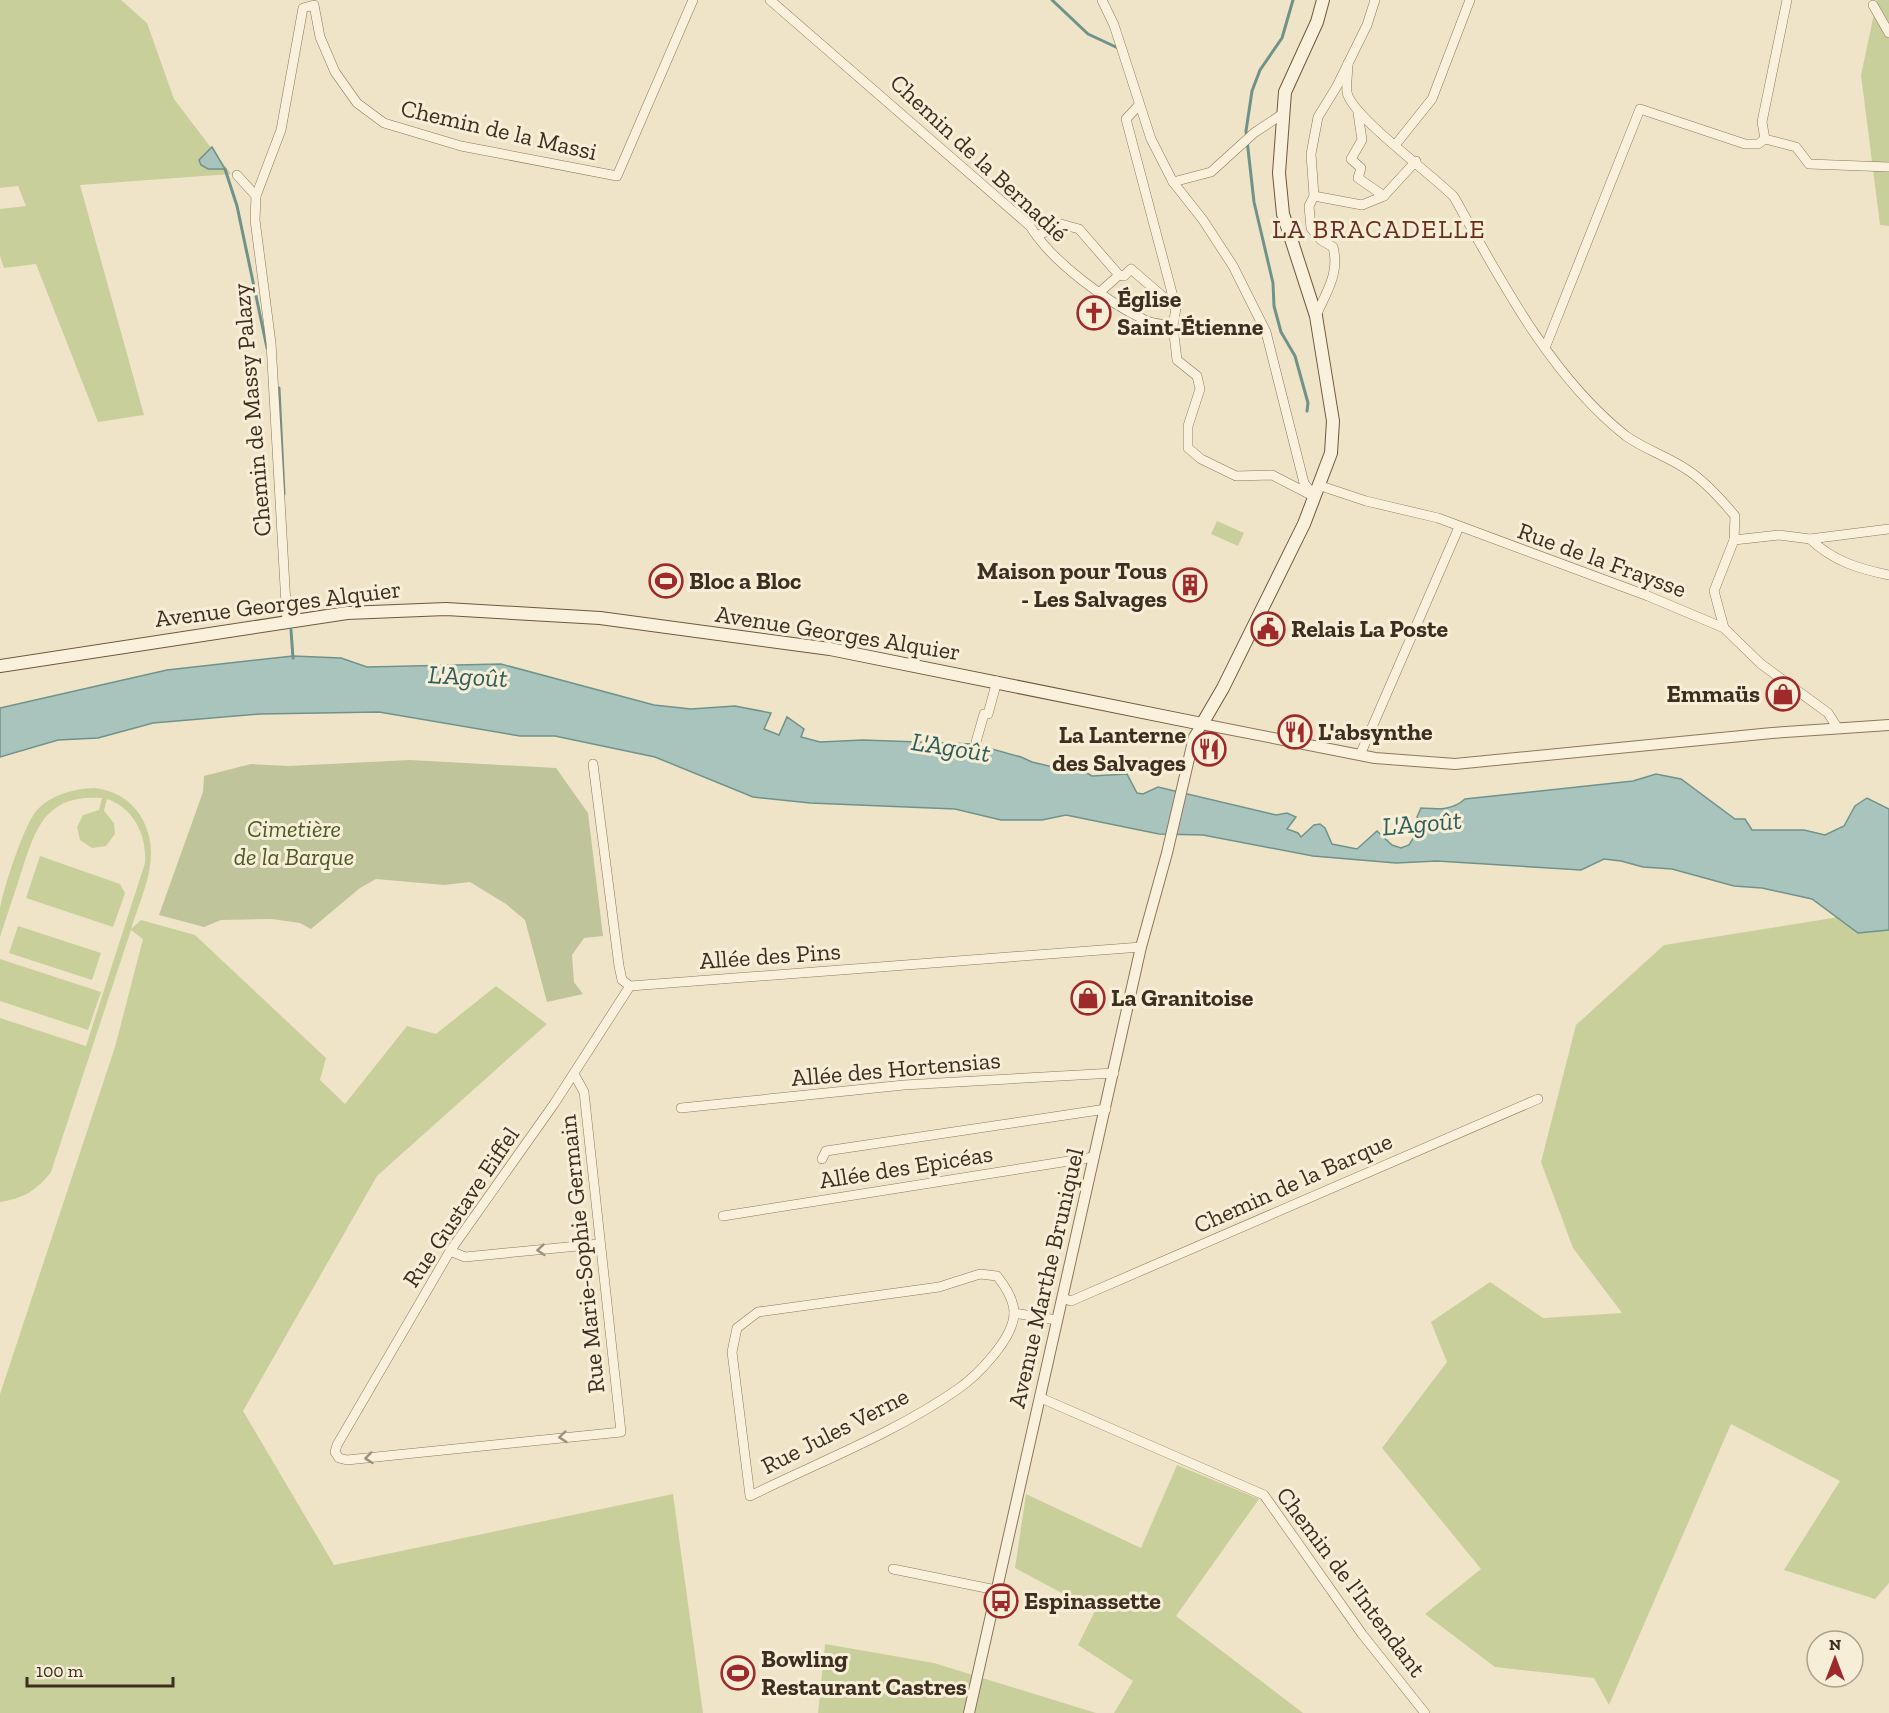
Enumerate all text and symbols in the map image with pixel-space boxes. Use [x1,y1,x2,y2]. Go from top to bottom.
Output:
street label: Chemin de la Bernadié [884,68,1074,248]
street label: Chemin de la Massi [398,93,600,166]
district label: LA BRACADELLE [1272,213,1486,245]
street label: Chemin de Massy Palazy [226,282,277,538]
place label: Église Saint-Étienne [1117,284,1264,341]
church icon: Église Saint-Étienne [1076,295,1112,331]
street label: Rue de la Fraysse [1514,516,1690,603]
place label: Maison pour Tous - Les Salvages [977,556,1167,613]
sports icon: Bloc a Bloc [648,563,684,599]
place label: Bloc a Bloc [689,566,801,595]
building icon: Maison pour Tous - Les Salvages [1172,567,1208,603]
street label: Avenue Georges Alquier [153,574,403,633]
street label: Avenue Georges Alquier [713,599,963,666]
public building icon: Relais La Poste [1250,611,1286,647]
place label: Relais La Poste [1291,614,1448,643]
water label: L'Agoût [427,658,509,694]
shop icon: Emmaüs [1765,676,1801,712]
place label: Emmaüs [1667,679,1760,708]
restaurant icon: L'absynthe [1277,714,1313,750]
place label: L'absynthe [1318,717,1433,746]
place label: La Lanterne des Salvages [1052,720,1186,777]
water label: L'Agoût [909,725,993,769]
restaurant icon: La Lanterne des Salvages [1191,731,1227,767]
water label: L'Agoût [1381,804,1463,842]
park label: Cimetière de la Barque [234,814,354,871]
street label: Allée des Pins [698,936,842,975]
shop icon: La Granitoise [1070,980,1106,1016]
place label: La Granitoise [1111,983,1254,1012]
street label: Allée des Hortensias [790,1045,1002,1092]
street label: Rue Marie-Sophie Germain [552,1113,611,1395]
street label: Rue Gustave Eiffel [396,1121,525,1292]
street label: Chemin de la Barque [1189,1126,1396,1239]
street label: Allée des Epicéas [817,1138,995,1195]
street label: Avenue Marthe Bruniquel [1002,1145,1090,1411]
one-way arrow [536,1243,545,1256]
street label: Rue Jules Verne [756,1381,913,1480]
one-way arrow [559,1430,568,1443]
one-way arrow [365,1451,374,1463]
street label: Chemin de l'Intendant [1271,1481,1432,1682]
bus stop icon: Espinassette [983,1583,1019,1619]
place label: Espinassette [1024,1586,1161,1615]
north arrow [1805,1629,1865,1689]
text: N [1829,1635,1841,1654]
place label: Bowling Restaurant Castres [761,1644,967,1701]
scale bar [27,1650,172,1688]
sports icon: Bowling Restaurant Castres [720,1655,756,1691]
text: 100 m [36,1660,84,1682]

